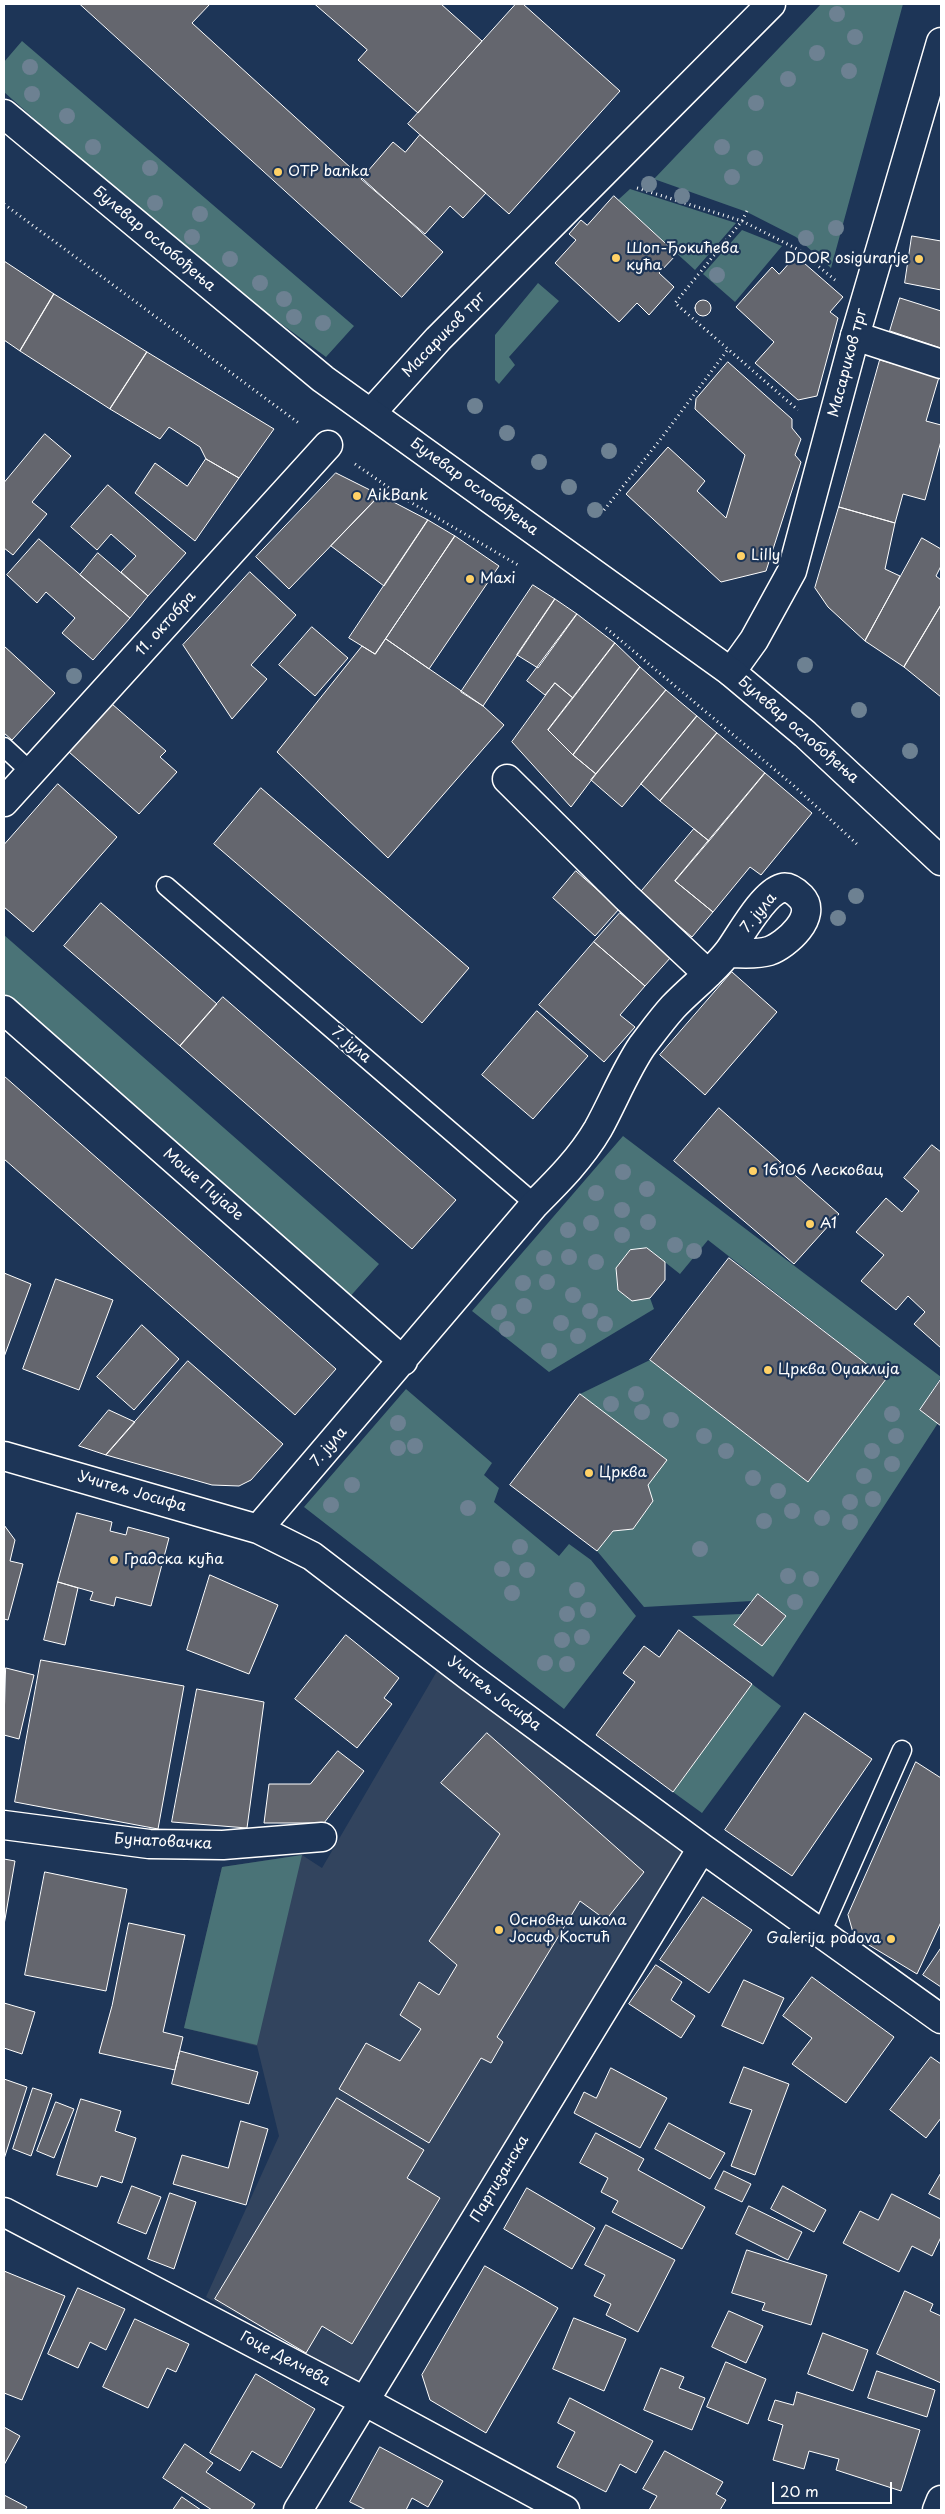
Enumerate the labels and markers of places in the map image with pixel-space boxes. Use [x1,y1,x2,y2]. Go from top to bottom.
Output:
place label: OTP banka [288,163,369,181]
marker: OTP banka [272,166,284,178]
place label: Шоп-Ђокићева кућа [626,240,739,275]
place label: DDOR osiguranje [784,250,909,268]
marker: Шоп-Ђокићева кућа [610,252,622,264]
marker: DDOR osiguranje [913,253,925,265]
place label: AikBank [367,487,428,505]
marker: AikBank [351,490,363,502]
place label: Lilly [751,547,780,565]
marker: Lilly [735,550,747,562]
place label: Maxi [480,570,516,588]
marker: Maxi [464,573,476,585]
place label: 16106 Лесковац [763,1162,883,1180]
marker: 16106 Лесковац [747,1165,759,1177]
place label: A1 [820,1215,837,1233]
marker: A1 [804,1218,816,1230]
place label: Црква Оџаклија [778,1361,899,1379]
marker: Црква Оџаклија [762,1364,774,1376]
place label: Црква [599,1464,647,1482]
marker: Црква [583,1467,595,1479]
place label: Градска кућа [124,1551,223,1569]
marker: Градска кућа [108,1554,120,1566]
place label: Основна школа Јосиф Костић [509,1912,626,1947]
marker: Основна школа Јосиф Костић [493,1924,505,1936]
place label: Galerija podova [766,1930,881,1948]
marker: Galerija podova [885,1933,897,1945]

